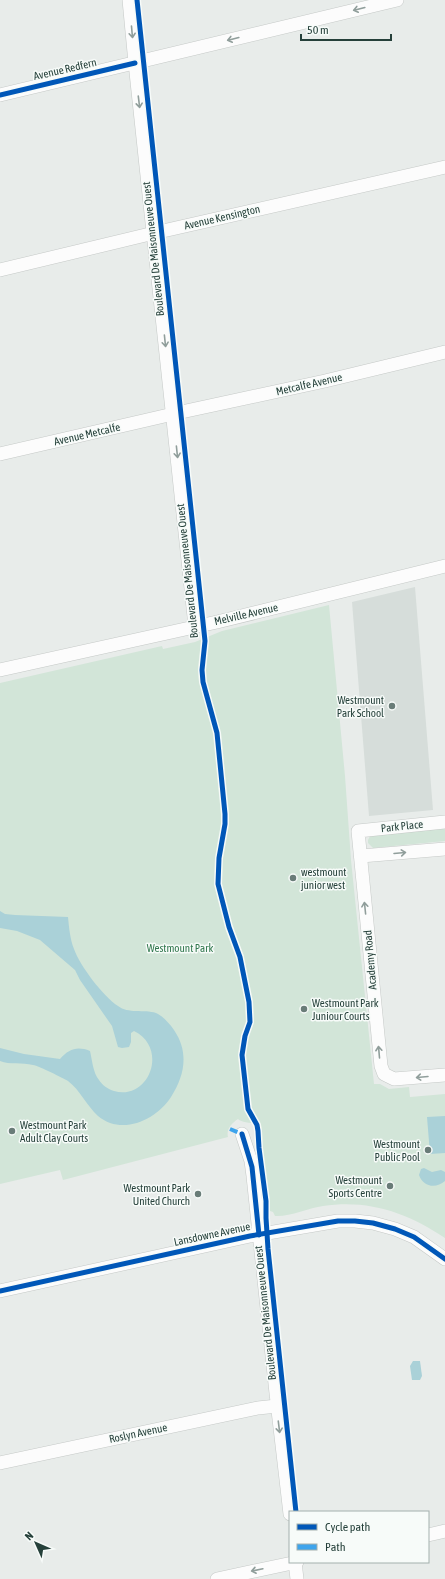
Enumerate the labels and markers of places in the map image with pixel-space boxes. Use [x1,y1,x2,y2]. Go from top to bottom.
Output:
place label: Westmount Park School [337,694,384,719]
marker: Westmount Park School [387,701,397,711]
place label: westmount junior west [300,866,346,891]
marker: westmount junior west [288,873,298,883]
place label: Westmount Park Juniour Courts [312,997,379,1022]
marker: Westmount Park Juniour Courts [299,1004,309,1014]
place label: Westmount Park Adult Clay Courts [20,1119,88,1144]
marker: Westmount Park Adult Clay Courts [7,1126,17,1136]
place label: Westmount Public Pool [373,1138,420,1163]
marker: Westmount Public Pool [423,1145,433,1155]
place label: Westmount Sports Centre [329,1174,382,1199]
marker: Westmount Sports Centre [385,1181,395,1191]
place label: Westmount Park United Church [124,1182,190,1207]
marker: Westmount Park United Church [193,1189,203,1199]

